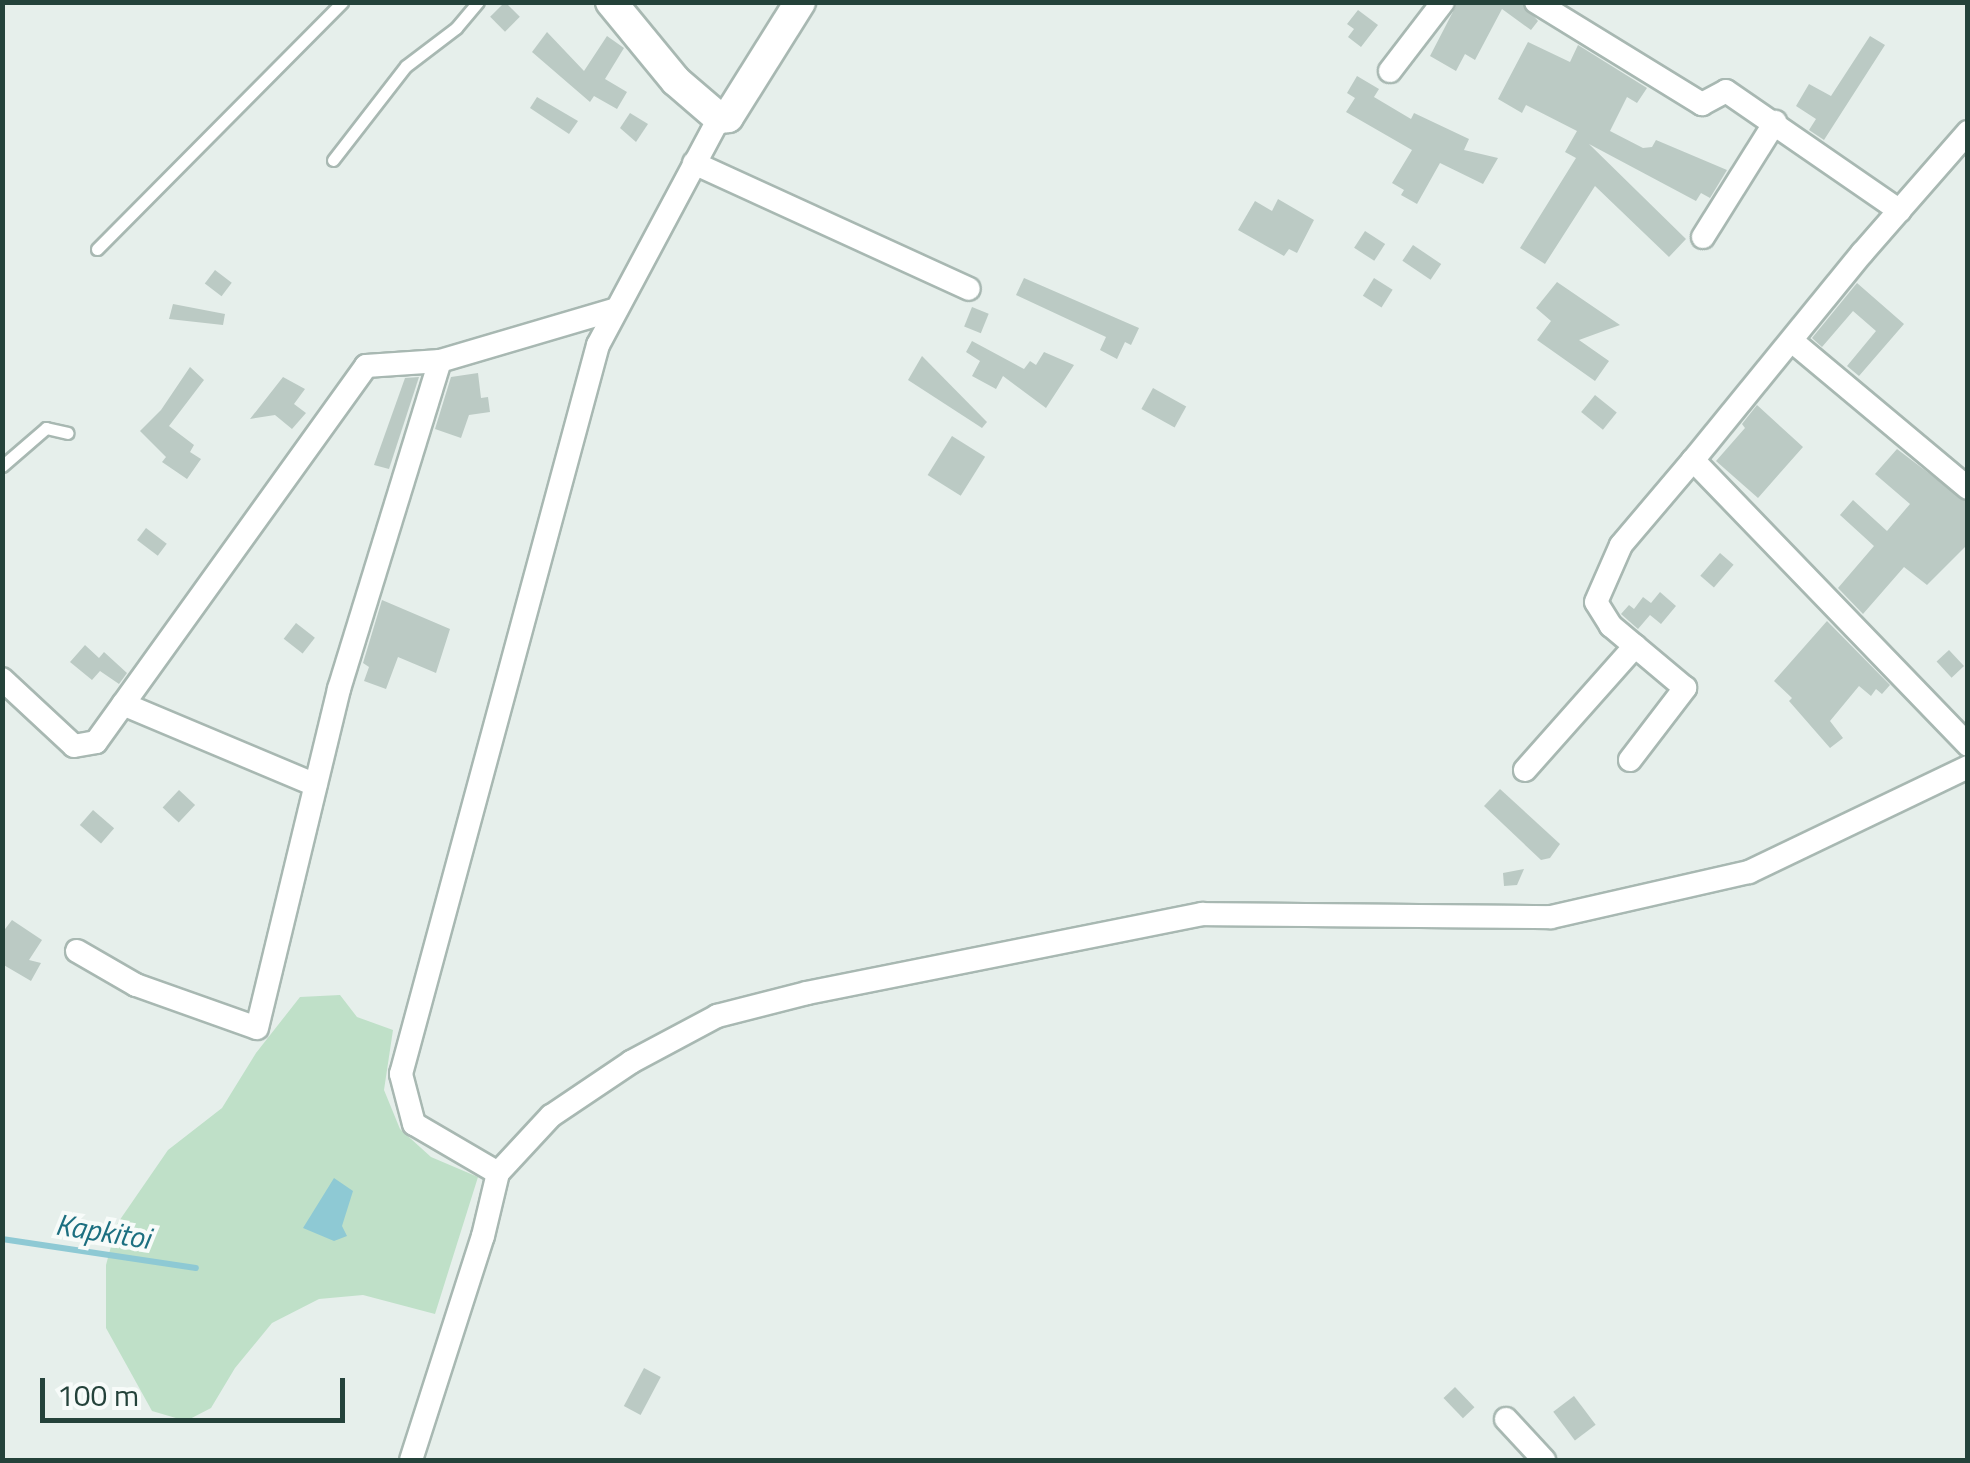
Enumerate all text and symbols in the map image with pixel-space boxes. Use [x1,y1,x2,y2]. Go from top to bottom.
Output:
water label: Kapkitoi [53,1206,153,1256]
scale bar [45,1358,350,1420]
text: 100 m [57,1372,139,1418]

